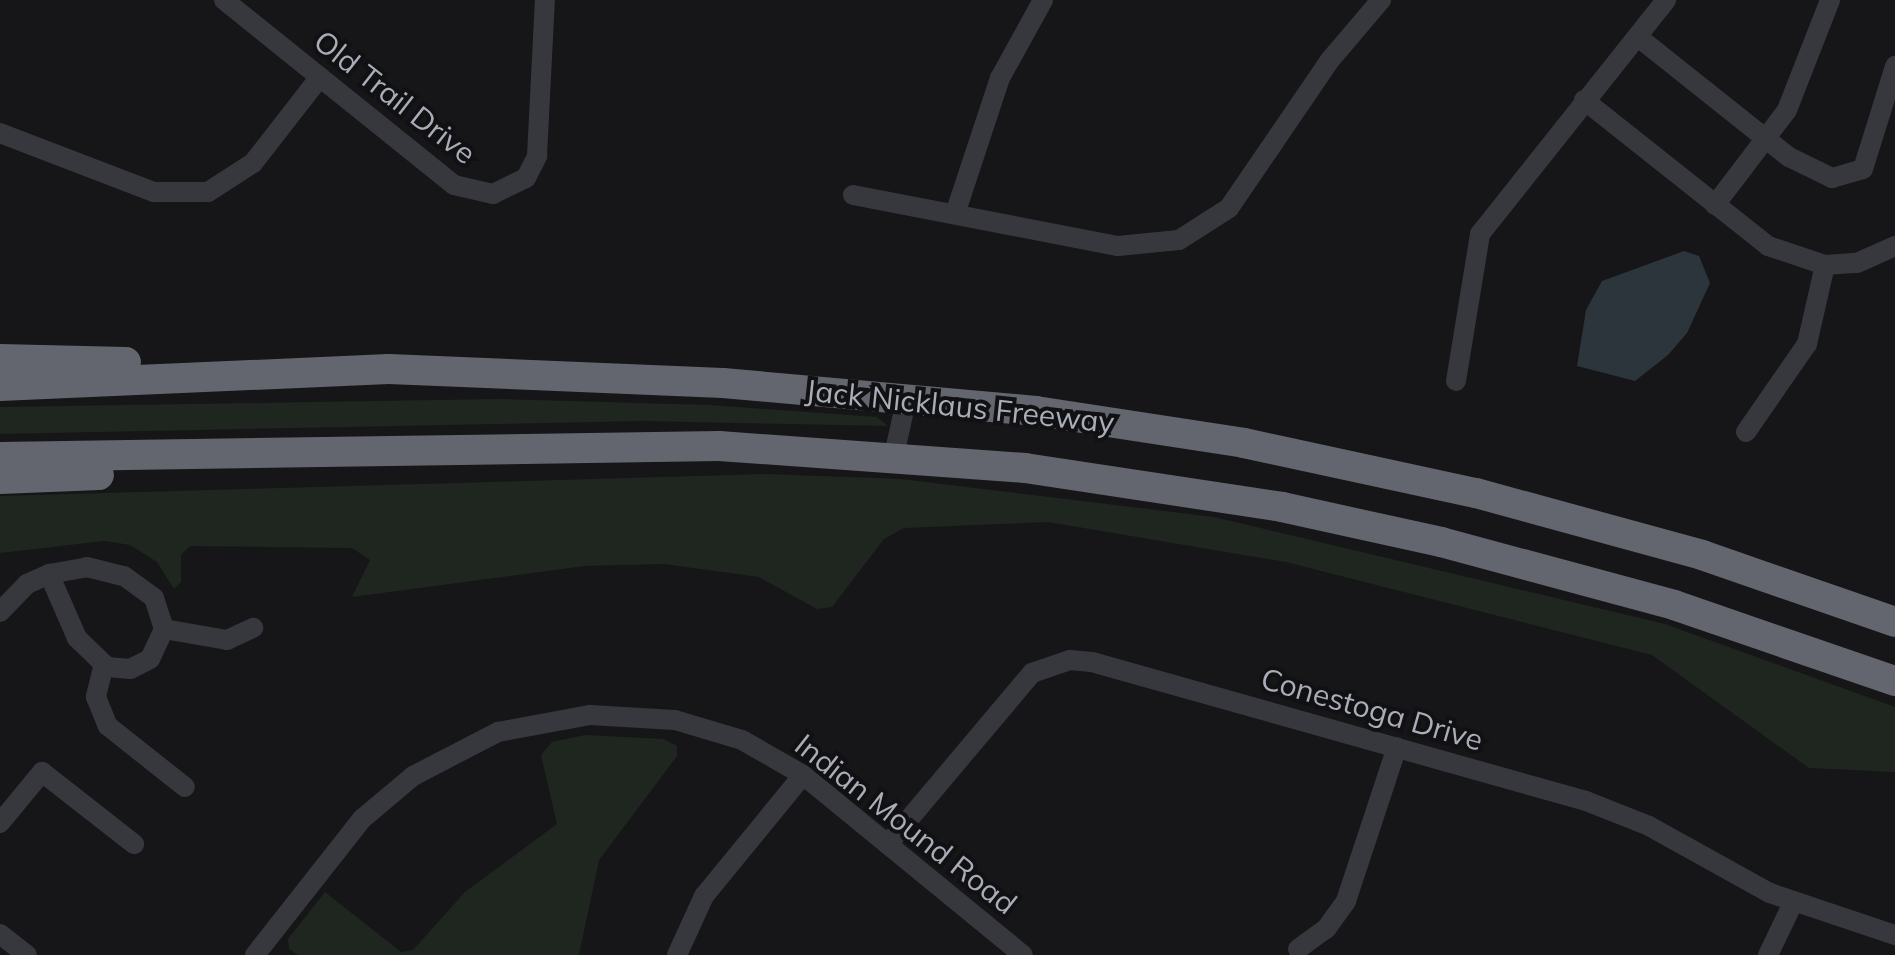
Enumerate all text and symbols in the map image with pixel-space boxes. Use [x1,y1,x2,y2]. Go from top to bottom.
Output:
street label: Old Trail Drive [307,23,483,171]
street label: Jack Nicklaus Freeway [804,372,1116,440]
street label: Conestoga Drive [1257,660,1487,758]
street label: Indian Mound Road [788,726,1024,922]

